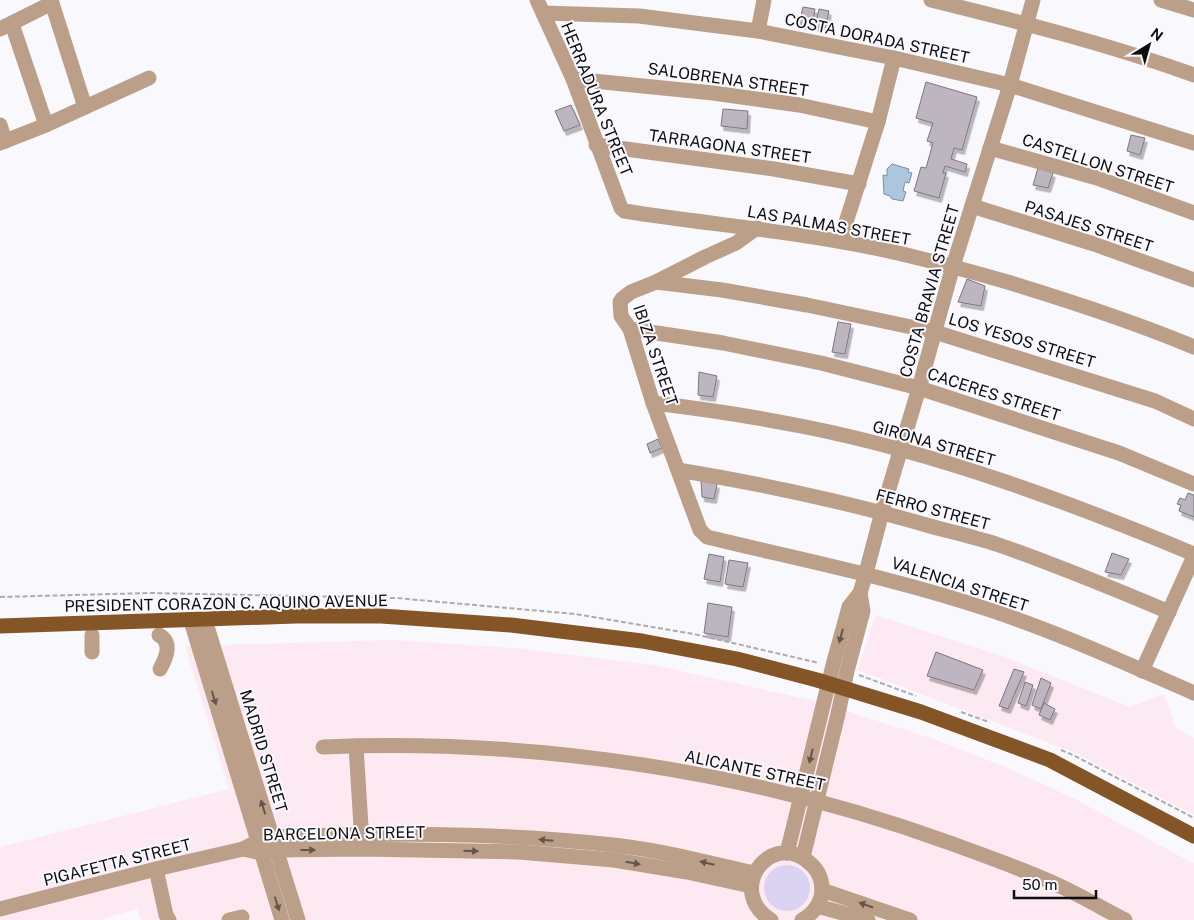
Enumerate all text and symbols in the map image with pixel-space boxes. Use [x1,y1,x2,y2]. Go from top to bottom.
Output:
street label: COSTA DORADA STREET [783,10,971,67]
street label: HERRADURA STREET [557,19,636,179]
north arrow [1124,20,1174,70]
text: N [1148,25,1166,44]
street label: SALOBRENA STREET [646,59,810,100]
street label: TARRAGONA STREET [648,126,813,167]
street label: CASTELLON STREET [1020,130,1177,197]
street label: PASAJES STREET [1022,197,1156,256]
street label: LAS PALMAS STREET [746,202,913,249]
street label: COSTA BRAVIA STREET [896,202,963,380]
street label: IBIZA STREET [629,302,682,409]
street label: LOS YESOS STREET [946,309,1098,372]
street label: CACERES STREET [925,364,1063,425]
street label: GIRONA STREET [870,417,998,470]
street label: FERRO STREET [874,485,992,534]
street label: VALENCIA STREET [889,553,1031,616]
street label: PRESIDENT CORAZON C. AQUINO AVENUE [64,591,388,616]
one-way arrow [836,629,844,644]
street label: MADRID STREET [236,687,291,815]
one-way arrow [211,691,219,706]
street label: ALICANTE STREET [683,746,827,795]
one-way arrow [807,749,815,764]
one-way arrow [258,799,266,814]
street label: BARCELONA STREET [263,823,426,844]
street label: PIGAFETTA STREET [41,835,193,890]
one-way arrow [538,835,554,843]
one-way arrow [301,846,317,854]
one-way arrow [463,847,479,855]
one-way arrow [698,858,714,866]
one-way arrow [625,860,641,868]
scale bar [1014,868,1096,900]
text: 50 m [1022,876,1057,893]
one-way arrow [273,896,281,911]
one-way arrow [858,901,873,909]

